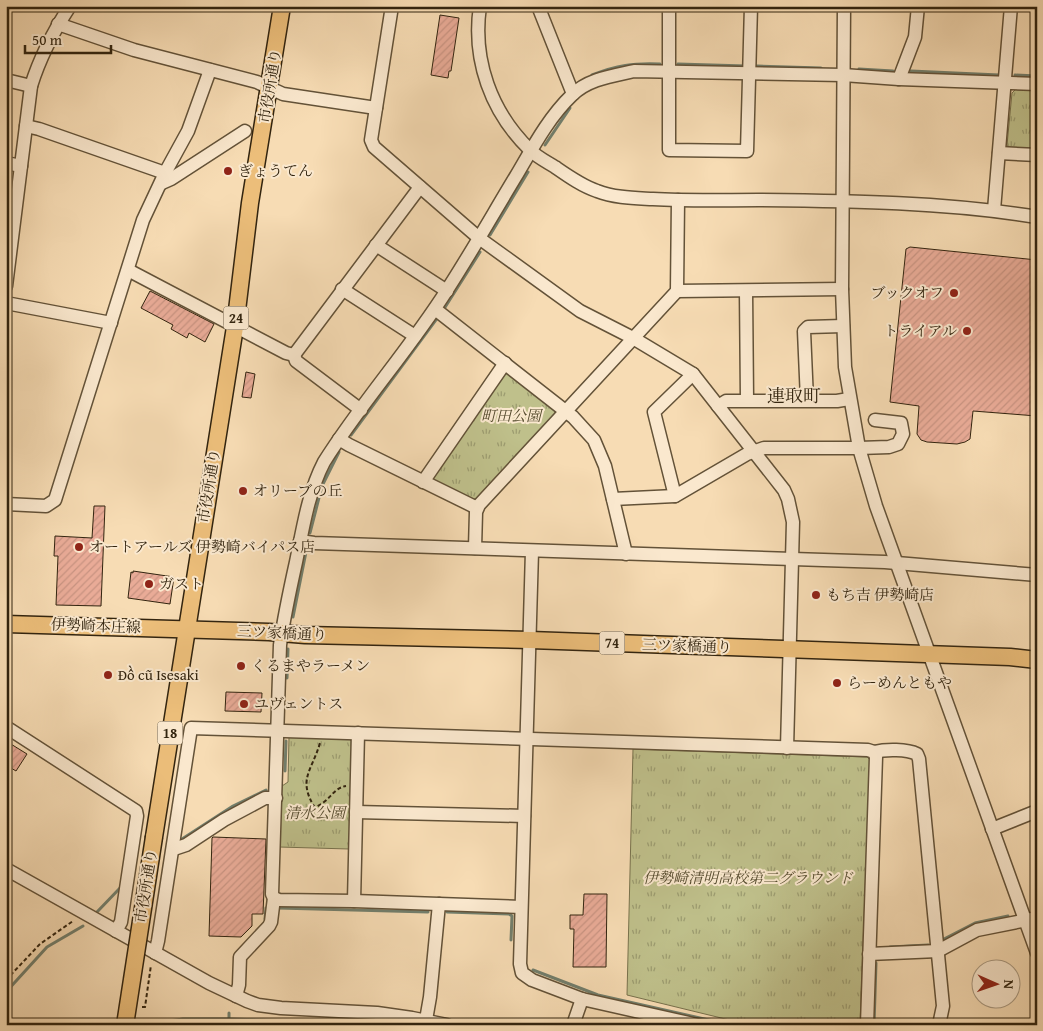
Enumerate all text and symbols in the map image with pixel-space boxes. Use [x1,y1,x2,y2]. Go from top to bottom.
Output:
scale bar [25,22,111,54]
text: 50 m [32,29,63,50]
street label: 市役所通り [253,47,286,125]
place label: ぎょうてん [238,160,313,181]
marker: ぎょうてん [222,165,234,177]
place label: ブックオフ [870,282,944,303]
marker: ブックオフ [948,287,960,299]
road number: 24 [224,306,248,330]
place label: トライアル [883,320,957,341]
marker: トライアル [961,325,973,337]
district label: 連取町 [767,382,821,409]
park label: 町田公園 [481,405,544,426]
street label: 市役所通り [192,447,225,525]
place label: オリーブの丘 [253,480,342,501]
marker: オリーブの丘 [237,485,249,497]
place label: オートアールズ 伊勢崎バイパス店 [89,536,315,557]
marker: オートアールズ 伊勢崎バイパス店 [73,541,85,553]
place label: ガスト [159,573,204,594]
marker: ガスト [143,578,155,590]
place label: もち吉 伊勢崎店 [826,584,934,605]
marker: もち吉 伊勢崎店 [810,589,822,601]
street label: 伊勢崎本庄線 [51,613,141,638]
street label: 三ツ家橋通り [237,620,328,645]
road number: 74 [600,632,624,654]
street label: 三ツ家橋通り [642,633,732,658]
place label: くるまやラーメン [251,655,370,676]
marker: くるまやラーメン [235,660,247,672]
place label: Đồ cũ Isesaki [118,664,199,685]
marker: Đồ cũ Isesaki [102,669,114,681]
place label: らーめんともや [847,672,952,693]
marker: らーめんともや [831,677,843,689]
place label: ユヴェントス [254,693,343,714]
marker: ユヴェントス [238,698,250,710]
road number: 18 [158,721,182,744]
park label: 清水公園 [285,802,348,823]
street label: 市役所通り [129,847,162,925]
park label: 伊勢崎清明高校第二グラウンド [643,867,854,888]
north arrow [970,958,1020,1008]
text: N [999,979,1019,990]

